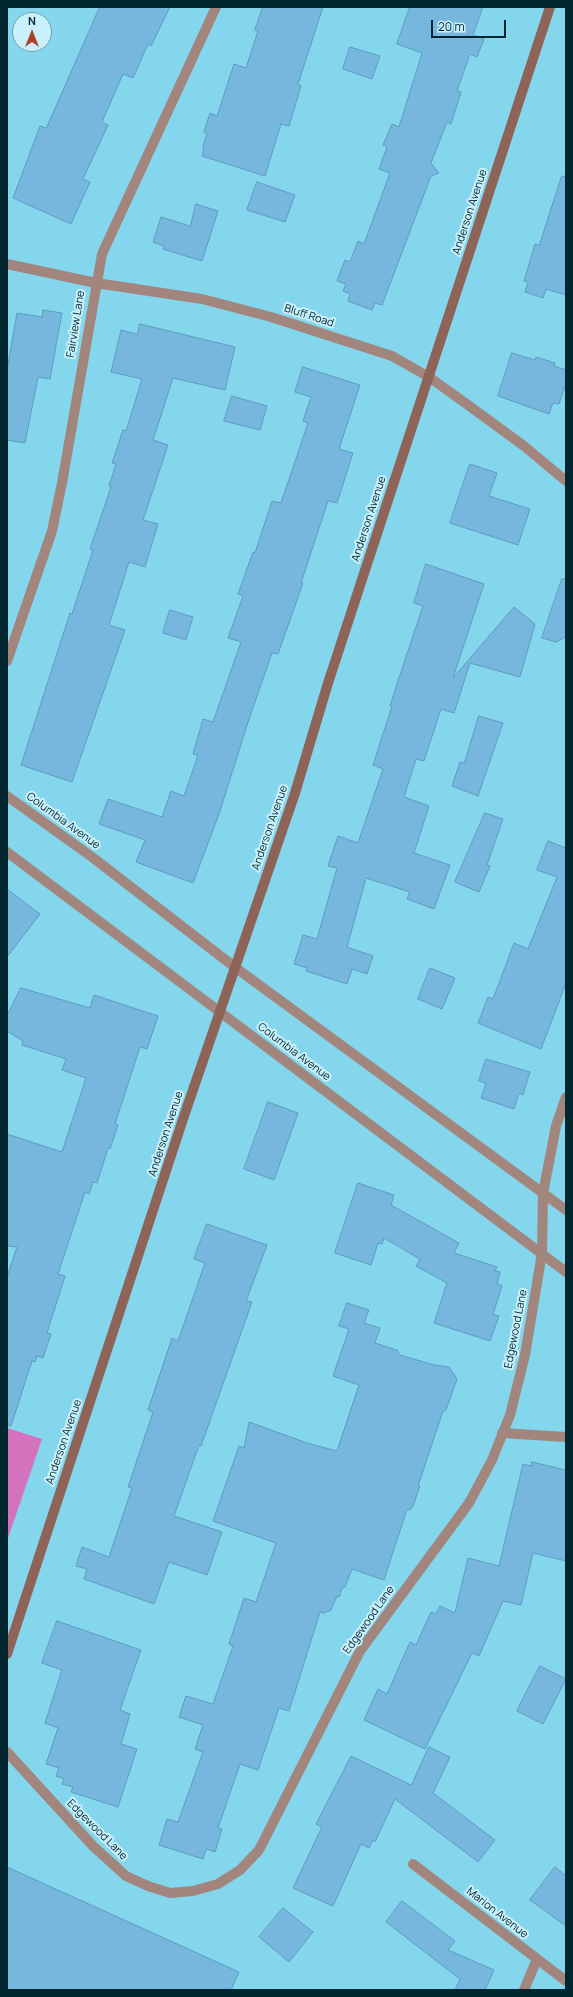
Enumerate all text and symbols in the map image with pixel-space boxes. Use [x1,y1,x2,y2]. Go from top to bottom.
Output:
north arrow [12,12,52,52]
scale bar [433,12,508,38]
text: N [28,13,36,28]
text: 20 m [438,18,465,35]
street label: Anderson Avenue [450,168,490,256]
street label: Fairview Lane [64,290,88,358]
street label: Bluff Road [283,302,335,330]
street label: Anderson Avenue [349,475,389,563]
street label: Anderson Avenue [249,784,291,872]
street label: Columbia Avenue [24,790,102,852]
street label: Columbia Avenue [255,1020,333,1084]
street label: Anderson Avenue [146,1090,186,1178]
street label: Edgewood Lane [502,1288,530,1370]
street label: Anderson Avenue [43,1398,85,1486]
street label: Edgewood Lane [341,1583,397,1657]
street label: Edgewood Lane [64,1797,130,1863]
street label: Marion Avenue [463,1885,531,1941]

